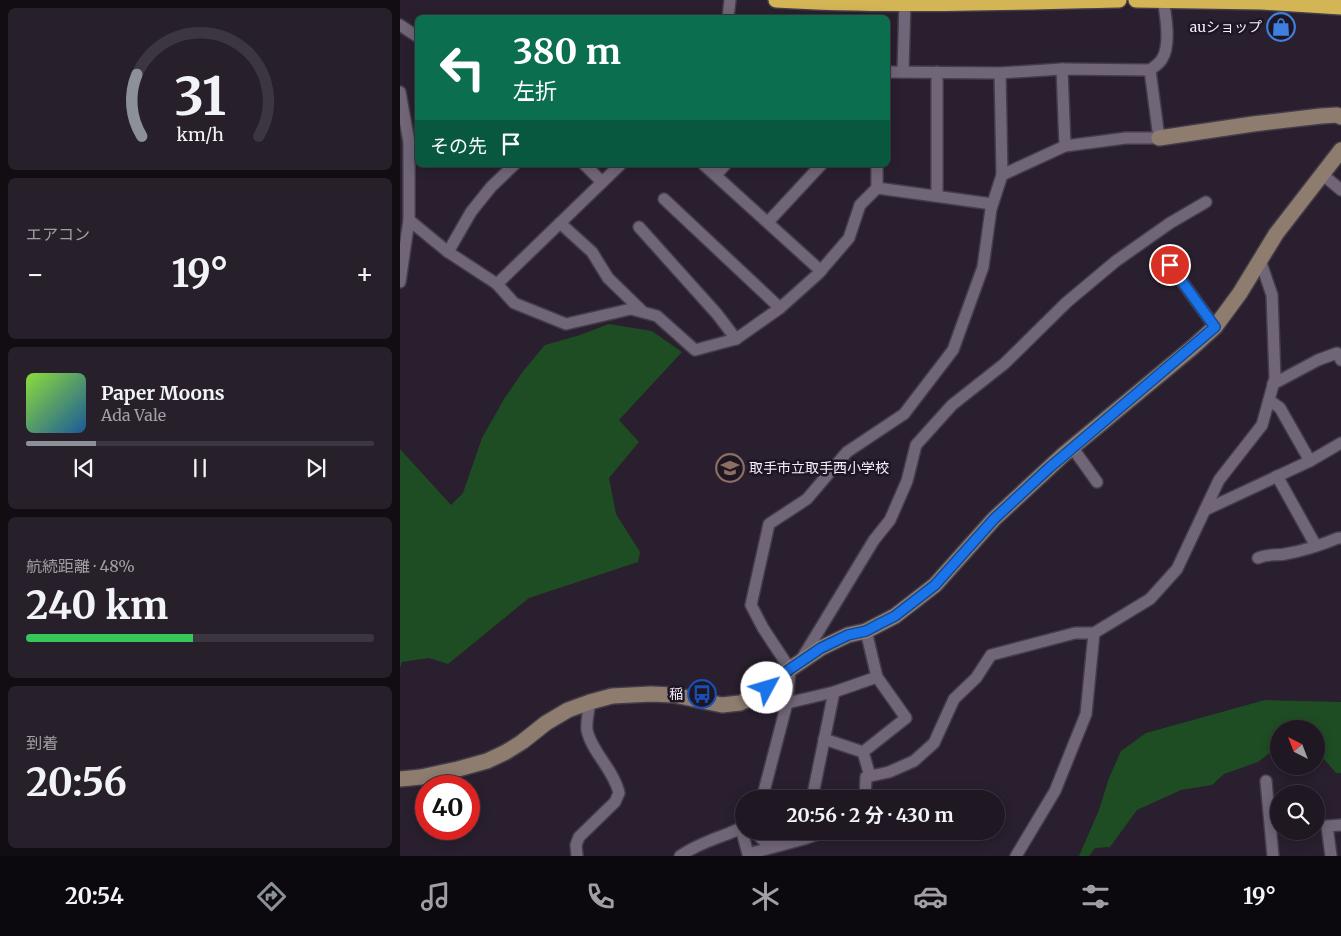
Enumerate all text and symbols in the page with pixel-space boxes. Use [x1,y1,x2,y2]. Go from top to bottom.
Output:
shop icon: auショップ [1266,12,1296,42]
place label: auショップ [1190,18,1262,36]
text: 380 m [513,30,621,74]
icon: left [430,35,495,100]
text: 31 [174,64,226,129]
text: 左折 [513,77,557,105]
text: km/h [176,123,224,146]
icon: arrive [497,130,525,158]
text: その先 [430,134,487,158]
text: エアコン [26,224,90,244]
pin [1149,244,1191,286]
text: 19° [172,250,229,297]
icon: arrive [1156,251,1184,279]
text: − [26,256,45,292]
text: + [355,256,374,292]
text: Paper Moons [101,381,225,405]
text: Ada Vale [101,405,166,425]
school or university icon: 取手市立取手西小学校 [715,453,745,483]
icon: previous [70,454,98,482]
icon: pause [186,454,214,482]
icon: next [302,454,330,482]
place label: 取手市立取手西小学校 [749,459,889,477]
text: 航続距離 · 48% [26,556,135,576]
text: 240 km [26,582,168,629]
position arrow [740,661,792,713]
bus stop icon: 稲 [687,679,717,709]
place label: 稲 [669,685,683,703]
north arrow [1270,720,1325,775]
map controls [1270,720,1325,840]
text: 到着 [26,733,58,753]
text: 20:56 [26,759,127,806]
speed limit sign: 40 [415,775,480,840]
button: search [1270,785,1325,840]
text: 20:56 · 2 分 · 430 m [786,803,954,827]
icon: directions [254,879,289,914]
icon: music [418,879,453,914]
icon: phone [583,879,618,914]
icon: climate [748,879,783,914]
icon: car [913,879,948,914]
icon: filters [1078,879,1113,914]
text: 20:54 [65,882,124,910]
text: 19° [1243,882,1276,910]

